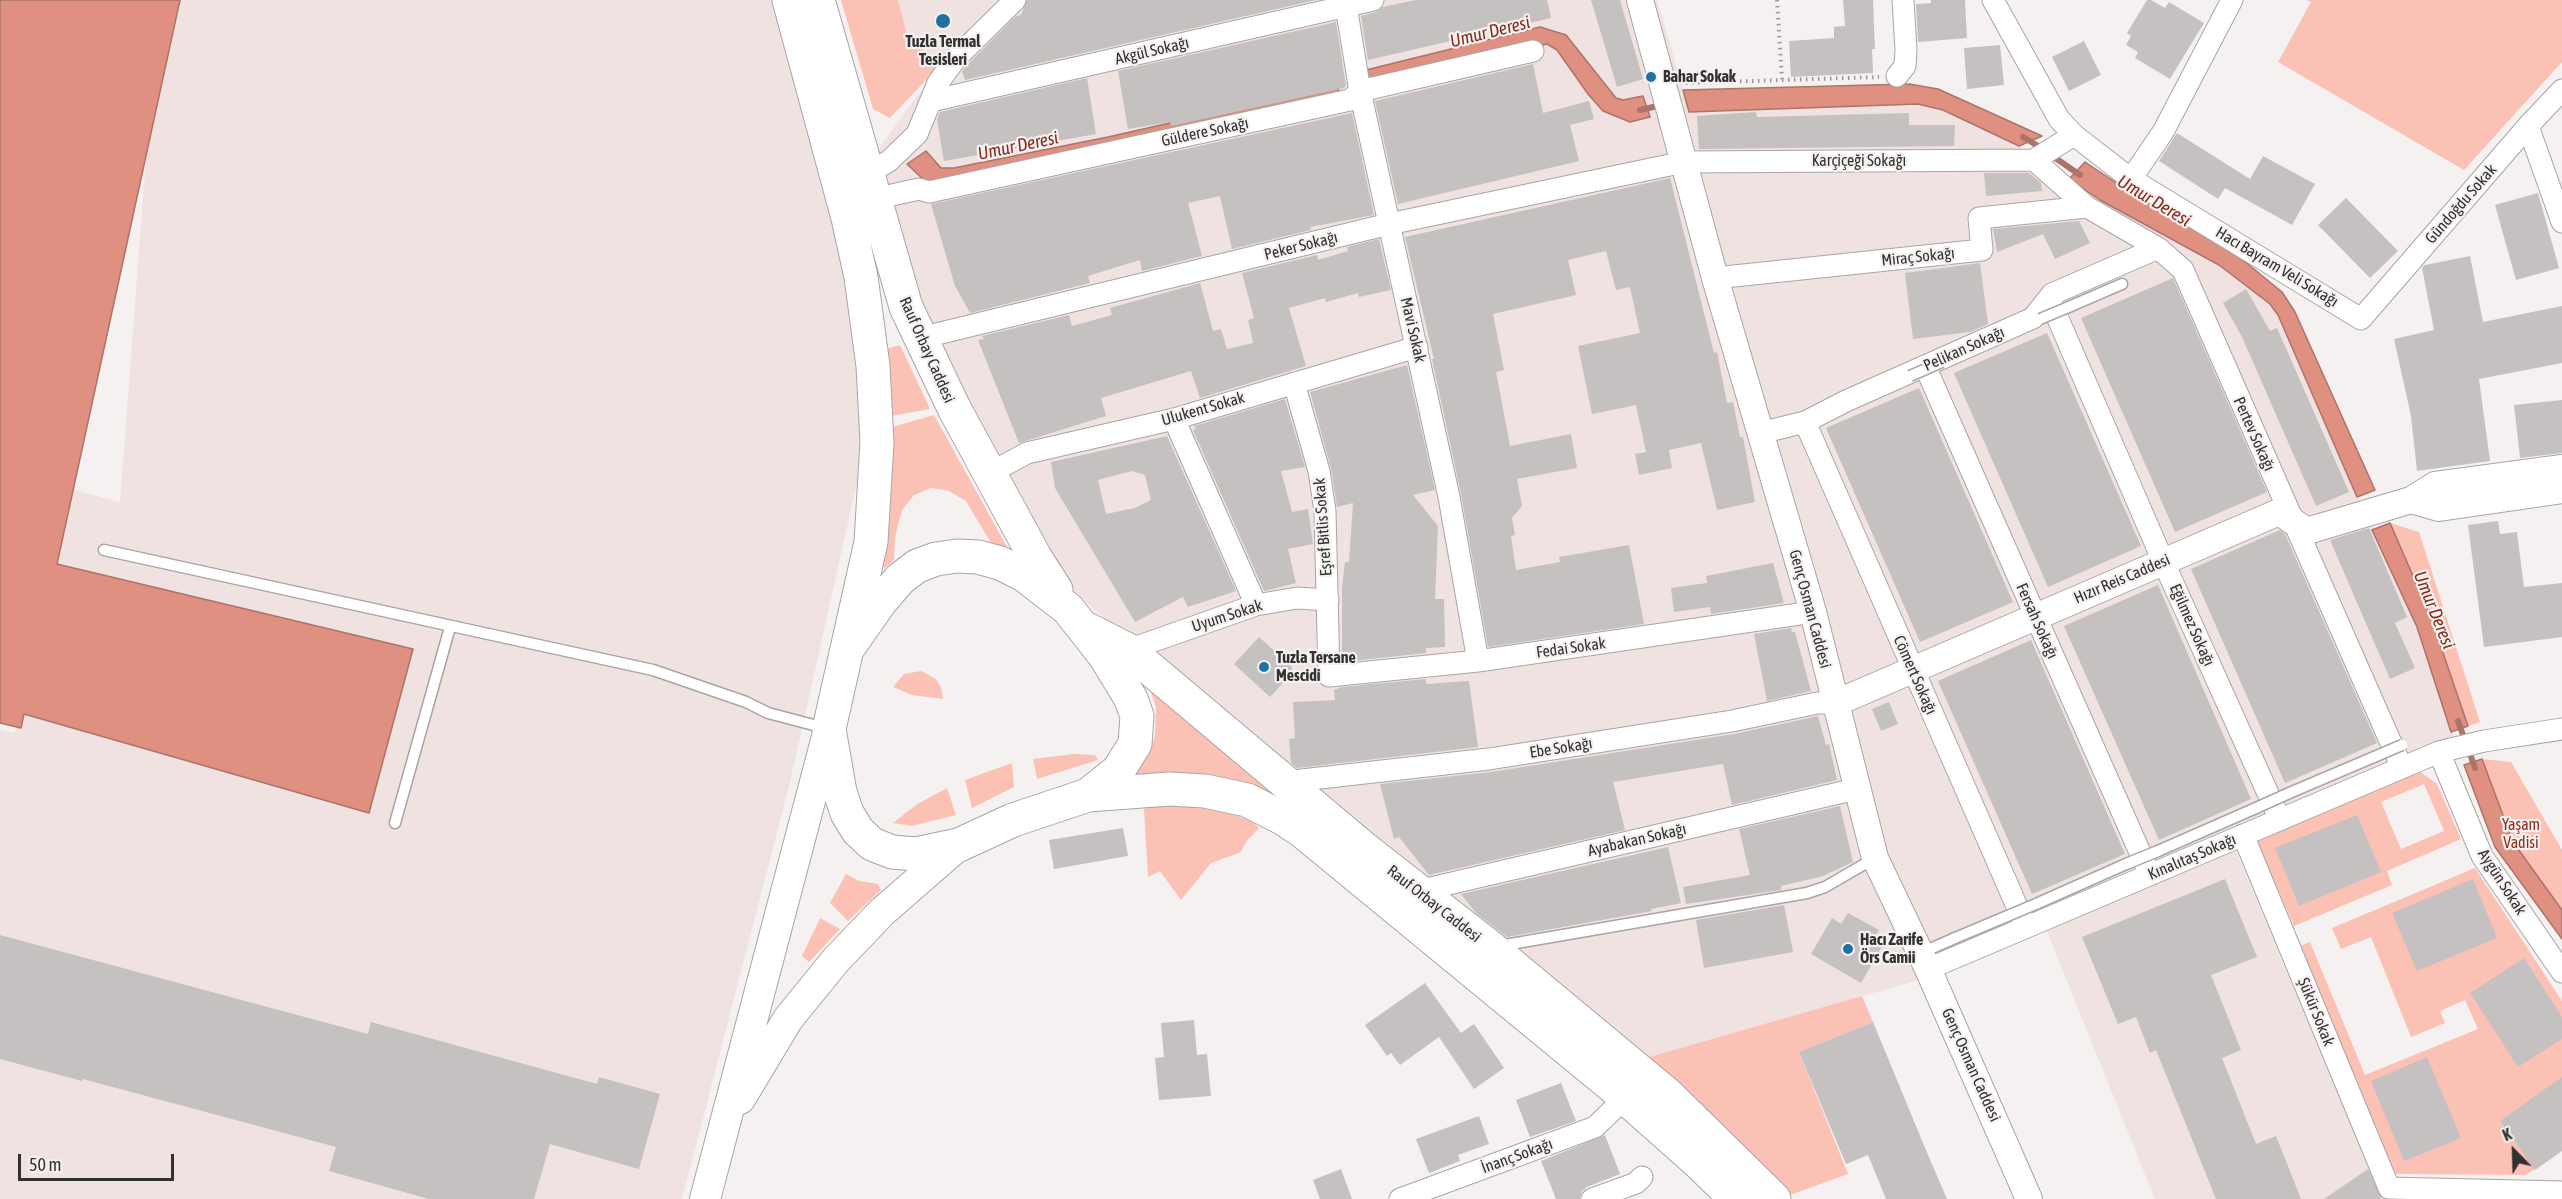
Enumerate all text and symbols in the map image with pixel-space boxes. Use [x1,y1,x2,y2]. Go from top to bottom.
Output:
marker: Tuzla Termal Tesisleri [934,12,952,30]
water label: Umur Deresi [1448,12,1532,52]
place label: Tuzla Termal Tesisleri [906,32,980,70]
street label: Akgül Sokağı [1113,33,1191,69]
place label: Bahar Sokak [1663,67,1736,87]
marker: Bahar Sokak [1644,70,1658,84]
street label: Güldere Sokağı [1160,113,1250,151]
water label: Umur Deresi [976,127,1060,165]
street label: Karçiçeği Sokağı [1812,151,1906,171]
street label: Gündoğdu Sokak [2421,160,2501,248]
water label: Umur Deresi [2113,171,2195,231]
street label: Hacı Bayram Veli Sokağı [2212,223,2342,311]
street label: Peker Sokağı [1262,228,1340,264]
street label: Miraç Sokağı [1880,244,1956,270]
street label: Rauf Orbay Caddesi [895,294,959,406]
street label: Mavi Sokak [1396,295,1430,365]
street label: Pelikan Sokağı [1921,323,2007,375]
street label: Ulukent Sokak [1159,388,1247,430]
street label: Pertev Sokağı [2229,394,2279,474]
street label: Eşref Bitlis Sokak [1310,477,1336,577]
street label: Genç Osman Caddesi [1785,548,1835,670]
street label: Hızır Reis Caddesi [2071,550,2173,608]
water label: Umur Deresi [2409,568,2459,652]
street label: Fersah Sokağı [2012,580,2062,662]
street label: Eğilmez Sokağı [2165,581,2219,669]
street label: Uyum Sokak [1189,596,1265,636]
street label: Cömert Sokağı [1889,633,1941,717]
street label: Fedai Sokak [1535,634,1607,662]
place label: Tuzla Tersane Mescidi [1276,648,1356,686]
marker: Tuzla Tersane Mescidi [1257,660,1271,674]
street label: Ebe Sokağı [1528,734,1594,762]
park label: Yaşam Vadisi [2502,815,2540,853]
street label: Ayabakan Sokağı [1586,819,1688,861]
street label: Kınalıtaş Sokağı [2145,830,2239,884]
street label: Aygün Sokak [2474,845,2530,919]
street label: Rauf Orbay Caddesi [1383,861,1485,947]
place label: Hacı Zarife Örs Camii [1860,930,1923,968]
marker: Hacı Zarife Örs Camii [1841,942,1855,956]
street label: Şükür Sokak [2294,975,2338,1049]
street label: Genç Osman Caddesi [1937,1005,2005,1125]
north arrow [2484,1121,2544,1181]
text: K [2500,1125,2514,1144]
street label: İnanç Sokağı [1479,1134,1555,1178]
scale bar [21,1142,177,1180]
text: 50 m [29,1154,61,1175]

